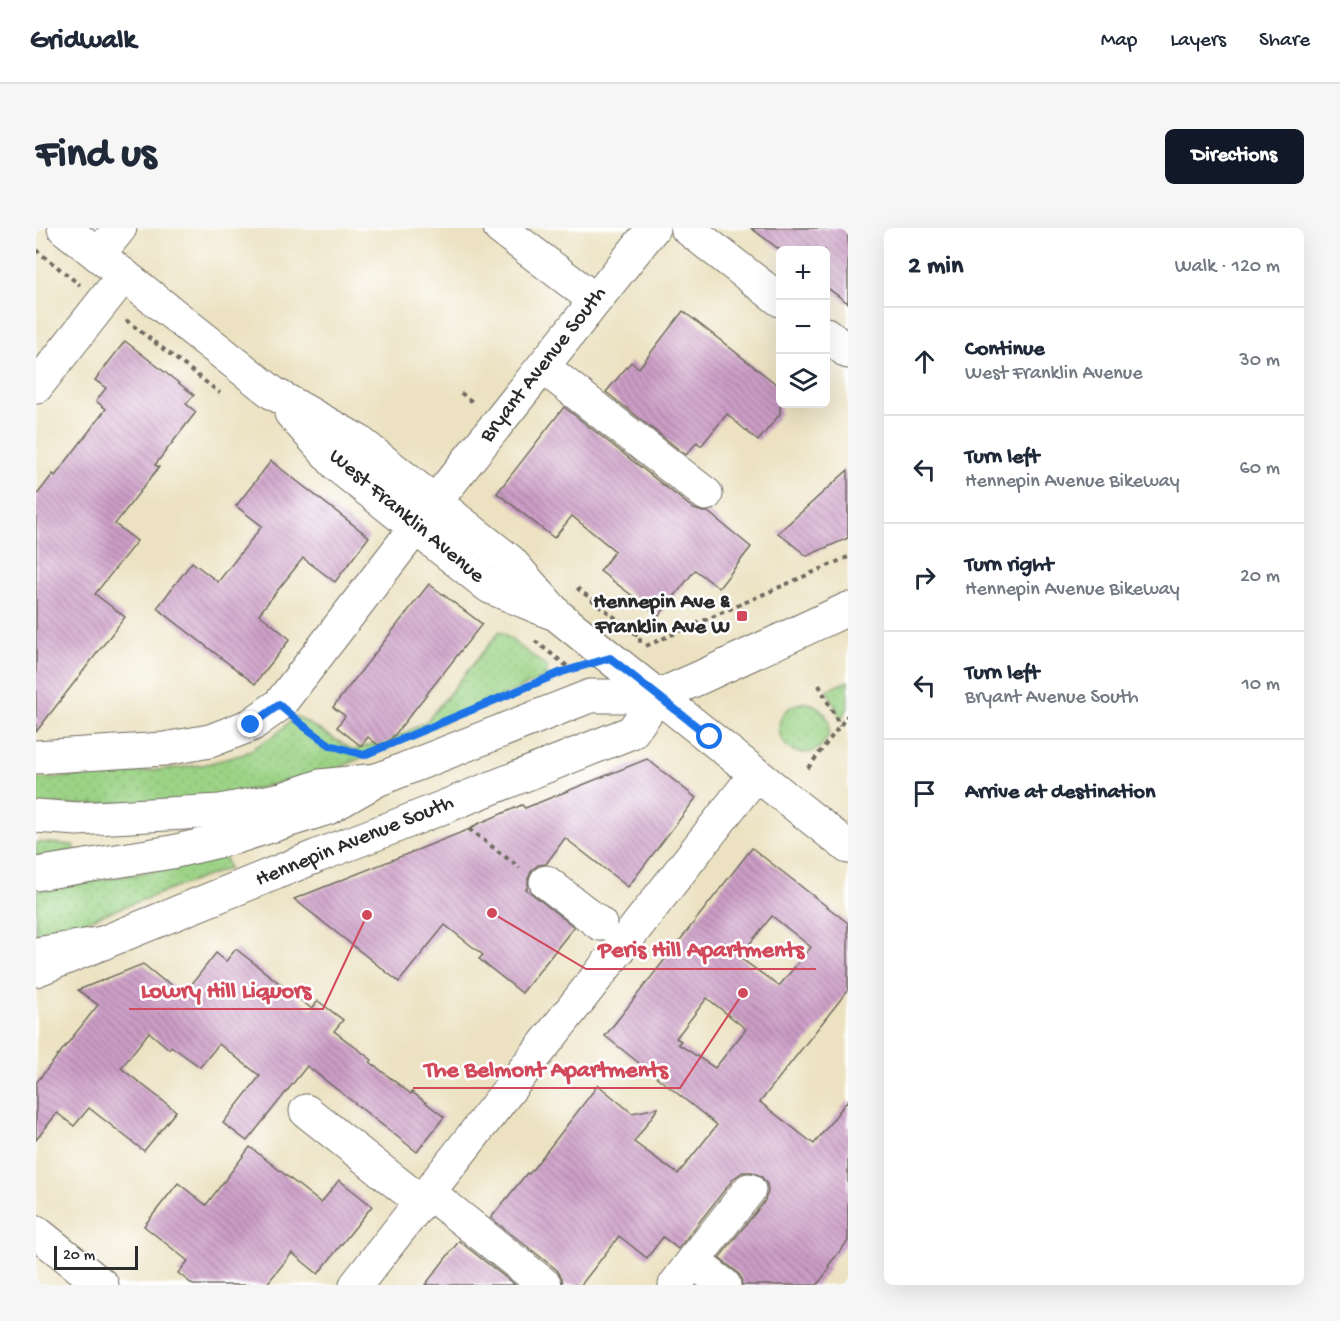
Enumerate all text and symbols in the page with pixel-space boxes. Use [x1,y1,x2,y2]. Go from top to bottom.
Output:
text: Gridwalk [30,25,136,58]
text: Map [1101,29,1137,54]
text: Layers [1170,29,1226,54]
text: Share [1259,29,1310,54]
button: Directions [1165,129,1304,184]
text: Find us [36,132,156,181]
map controls [776,246,830,408]
button: + [776,246,830,300]
text: 2 min [908,252,963,283]
text: Walk · 120 m [1175,256,1280,279]
street label: Bryant Avenue South [474,282,613,449]
button: − [776,300,830,354]
text: Continue [965,337,1045,363]
icon: ahead [908,345,941,378]
text: 30 m [1239,350,1280,373]
button: layers [776,354,830,408]
text: West Franklin Avenue [965,363,1143,386]
street label: West Franklin Avenue [323,444,490,590]
text: Turn left [965,445,1039,471]
icon: left [908,453,941,486]
text: 60 m [1240,458,1280,481]
text: Hennepin Avenue Bikeway [965,471,1180,494]
text: Turn right [965,553,1053,579]
icon: right [908,561,941,594]
text: 20 m [1240,566,1280,589]
text: Hennepin Avenue Bikeway [965,579,1180,602]
place label: Hennepin Ave & Franklin Ave W [593,590,731,641]
marker: Hennepin Ave & Franklin Ave W [735,609,749,623]
text: Turn left [965,661,1039,687]
icon: left [908,669,941,702]
text: 10 m [1242,674,1280,697]
text: Bryant Avenue South [965,687,1139,710]
route end [237,711,263,737]
route start [696,723,722,749]
icon: arrive [908,777,941,810]
text: Arrive at destination [965,780,1155,806]
street label: Hennepin Avenue South [252,790,458,894]
callout: Peris Hill Apartments [586,927,816,969]
text: Peris Hill Apartments [596,937,805,966]
callout: Lowry Hill Liquors [129,967,323,1009]
text: Lowry Hill Liquors [141,978,312,1007]
callout: The Belmont Apartments [413,1046,680,1088]
text: The Belmont Apartments [422,1057,669,1086]
scale bar [54,1243,138,1270]
text: 20 m [63,1247,95,1266]

